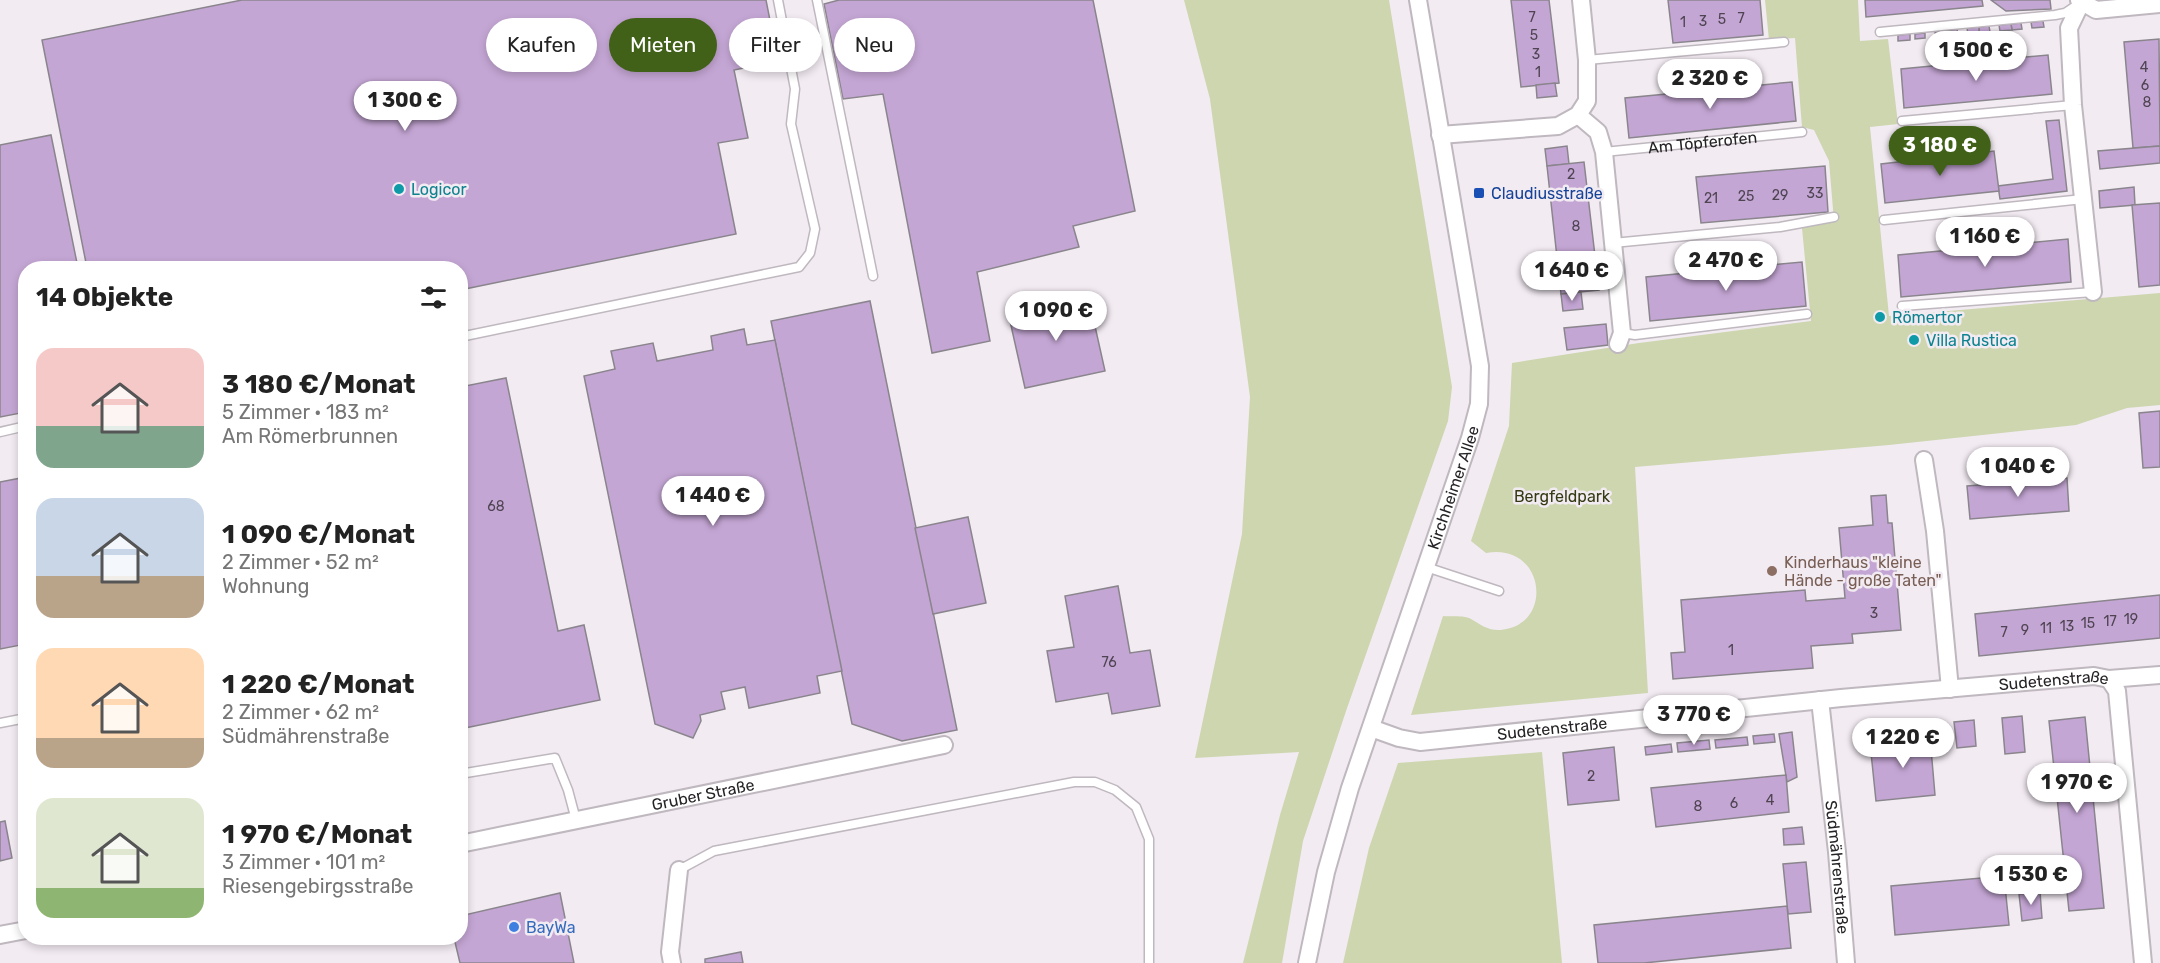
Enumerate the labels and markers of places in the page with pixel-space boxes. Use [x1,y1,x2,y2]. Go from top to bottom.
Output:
pin: 1 500 € [1921,31,2031,82]
pin: 2 320 € [1655,59,1765,110]
pin: 1 300 € [350,81,460,132]
pin: 3 180 € [1885,126,1995,177]
place label: Logicor [411,180,467,199]
marker: Logicor [392,182,406,196]
place label: Claudiusstraße [1491,184,1603,203]
marker: Claudiusstraße [1472,186,1486,200]
pin: 1 160 € [1930,217,2040,268]
pin: 2 470 € [1671,241,1781,292]
pin: 1 640 € [1517,251,1627,302]
pin: 1 090 € [1001,291,1111,342]
place label: Römertor [1892,308,1962,327]
marker: Römertor [1873,310,1887,324]
place label: Villa Rustica [1926,331,2017,350]
marker: Villa Rustica [1907,333,1921,347]
pin: 1 040 € [1963,447,2073,498]
pin: 1 440 € [658,476,768,527]
place label: Kinderhaus "kleine Hände - große Taten" [1784,553,1942,590]
marker: Kinderhaus "kleine Hände - große Taten" [1765,564,1779,578]
pin: 3 770 € [1639,695,1749,746]
pin: 1 220 € [1848,718,1958,769]
pin: 1 970 € [2022,763,2132,814]
pin: 1 530 € [1976,855,2086,906]
place label: BayWa [526,918,575,937]
marker: BayWa [507,920,521,934]

